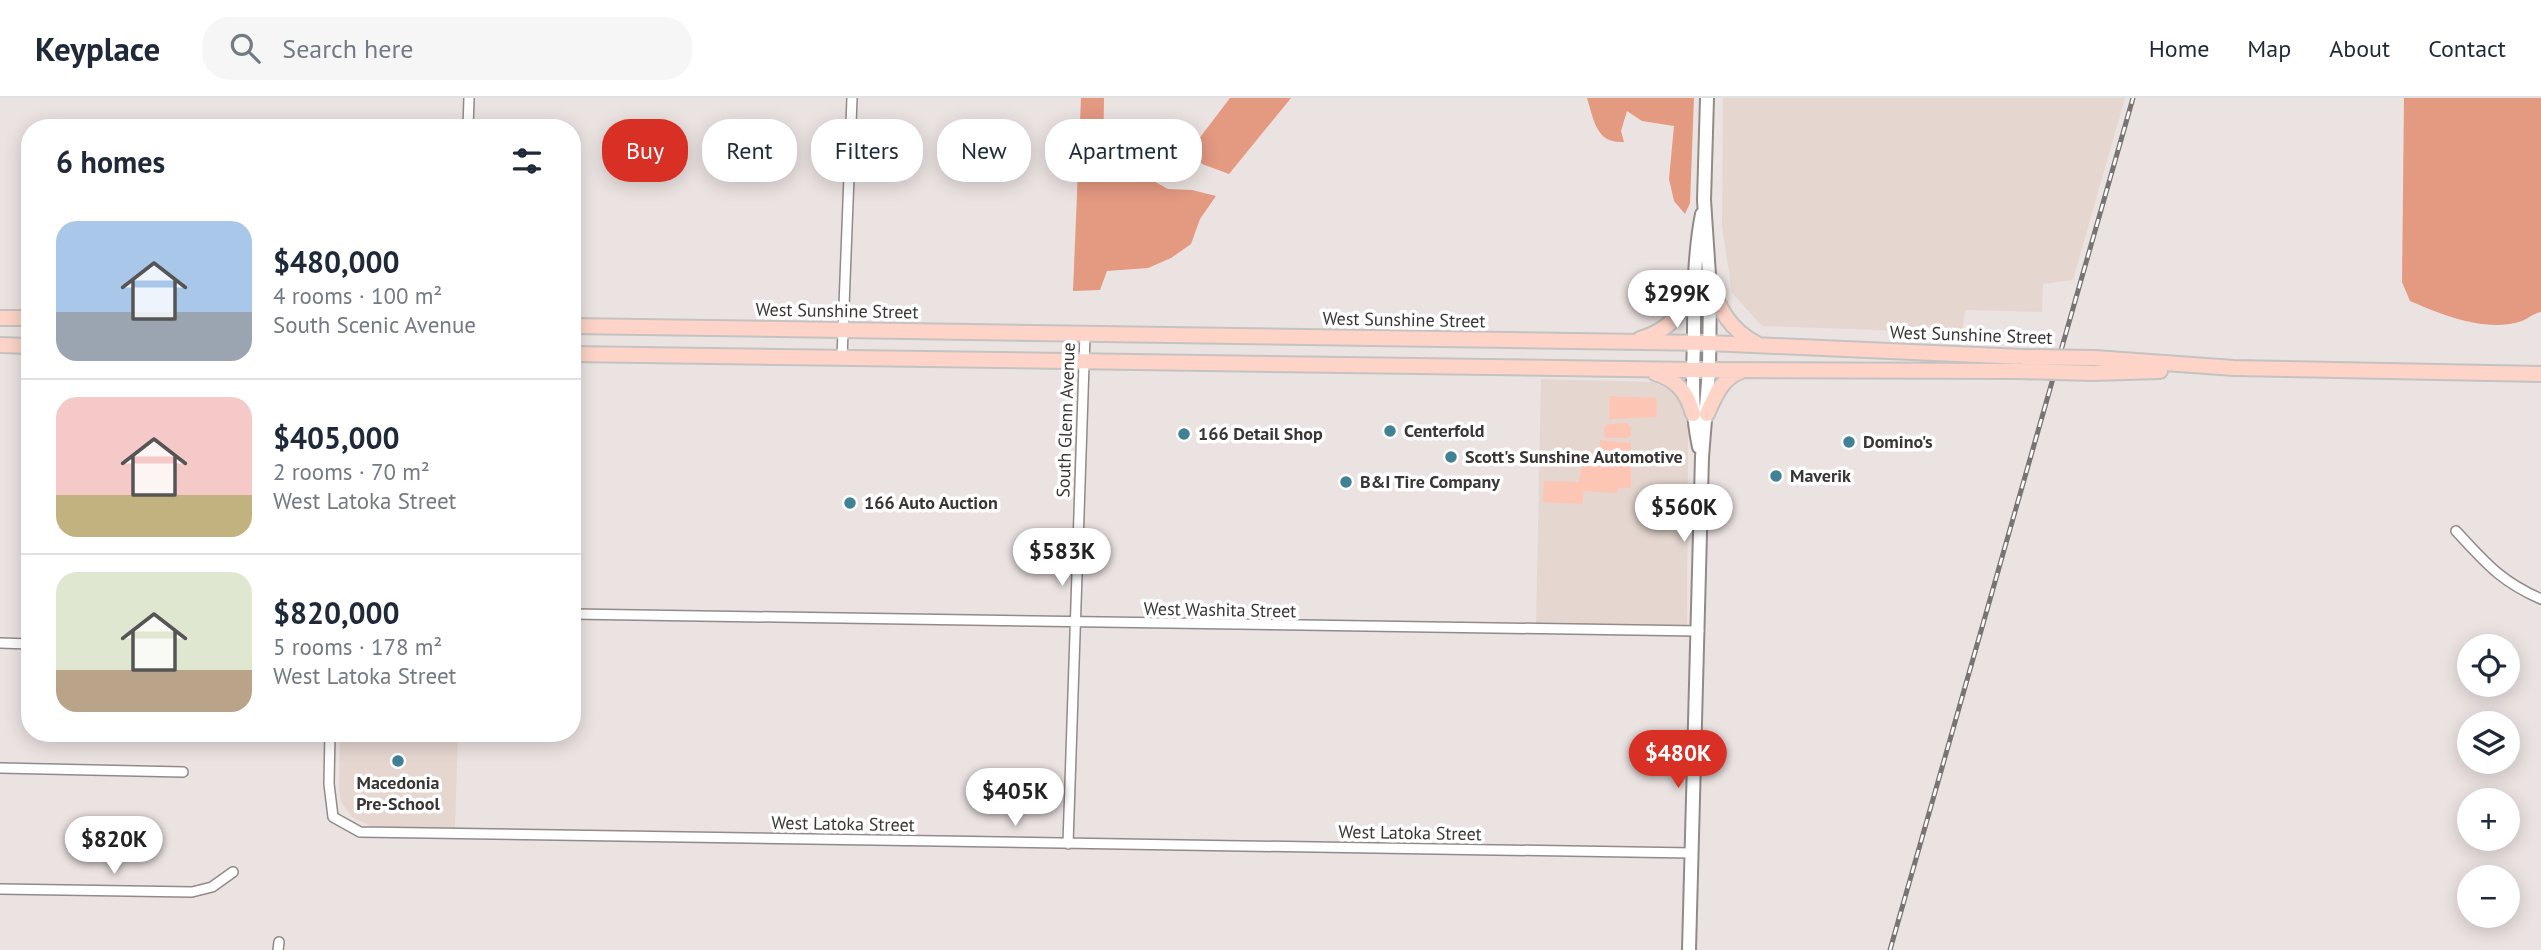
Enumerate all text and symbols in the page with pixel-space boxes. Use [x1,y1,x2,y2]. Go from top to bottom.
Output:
search box [202,17,692,80]
text: Keyplace [35,27,160,70]
icon: search [226,29,264,67]
text: Search here [282,32,413,65]
text: Home [2149,33,2209,64]
text: Map [2247,33,2291,64]
text: About [2329,33,2390,64]
text: Contact [2428,33,2506,64]
chip: Buy [602,119,688,182]
chip: Rent [702,119,797,182]
chip: Filters [811,119,923,182]
chip: New [937,119,1031,182]
chip: Apartment [1045,119,1202,182]
text: 6 homes [56,142,165,181]
icon: filters [508,142,546,180]
text: $480,000 [273,242,400,281]
icon: home [112,249,196,333]
pin: $299K [1628,271,1726,330]
text: $299K [1644,278,1710,307]
text: 4 rooms · 100 m² [273,281,442,310]
street label: West Sunshine Street [755,298,919,323]
street label: West Sunshine Street [1322,307,1486,332]
text: South Scenic Avenue [273,310,476,339]
street label: West Sunshine Street [1889,320,2053,349]
street label: South Glenn Avenue [1051,342,1080,498]
text: $405,000 [273,418,400,457]
place label: Centerfold [1404,419,1484,442]
place label: 166 Detail Shop [1198,422,1323,445]
marker: Centerfold [1382,423,1398,439]
icon: home [112,425,196,509]
marker: 166 Detail Shop [1176,426,1192,442]
place label: Domino's [1863,430,1933,453]
marker: Domino's [1841,434,1857,450]
place label: Scott's Sunshine Automotive [1465,445,1683,468]
marker: Scott's Sunshine Automotive [1443,449,1459,465]
text: 2 rooms · 70 m² [273,457,430,486]
place label: Maverik [1790,464,1851,487]
marker: Maverik [1768,468,1784,484]
place label: B&I Tire Company [1360,470,1500,493]
marker: B&I Tire Company [1338,474,1354,490]
pin: $560K [1635,484,1733,544]
text: West Latoka Street [273,486,456,515]
place label: 166 Auto Auction [864,491,998,514]
text: $560K [1651,492,1717,521]
marker: 166 Auto Auction [842,495,858,511]
pin: $583K [1013,528,1111,588]
text: $583K [1029,536,1095,565]
text: $820,000 [273,593,400,632]
street label: West Washita Street [1144,597,1296,622]
icon: home [112,600,196,684]
text: 5 rooms · 178 m² [273,632,442,661]
map controls [2457,634,2520,928]
button: locate [2457,634,2520,697]
text: West Latoka Street [273,661,456,690]
button: layers [2457,711,2520,774]
pin: $480K [1629,730,1727,790]
text: $480K [1645,738,1711,767]
marker: Macedonia Pre-School [390,753,406,769]
pin: $405K [966,768,1064,828]
place label: Macedonia Pre-School [356,771,440,815]
text: $405K [982,776,1048,805]
button: + [2457,788,2520,851]
street label: West Latoka Street [771,811,915,836]
pin: $820K [65,816,163,876]
street label: West Latoka Street [1338,820,1482,845]
text: $820K [81,824,147,853]
button: − [2457,865,2520,928]

